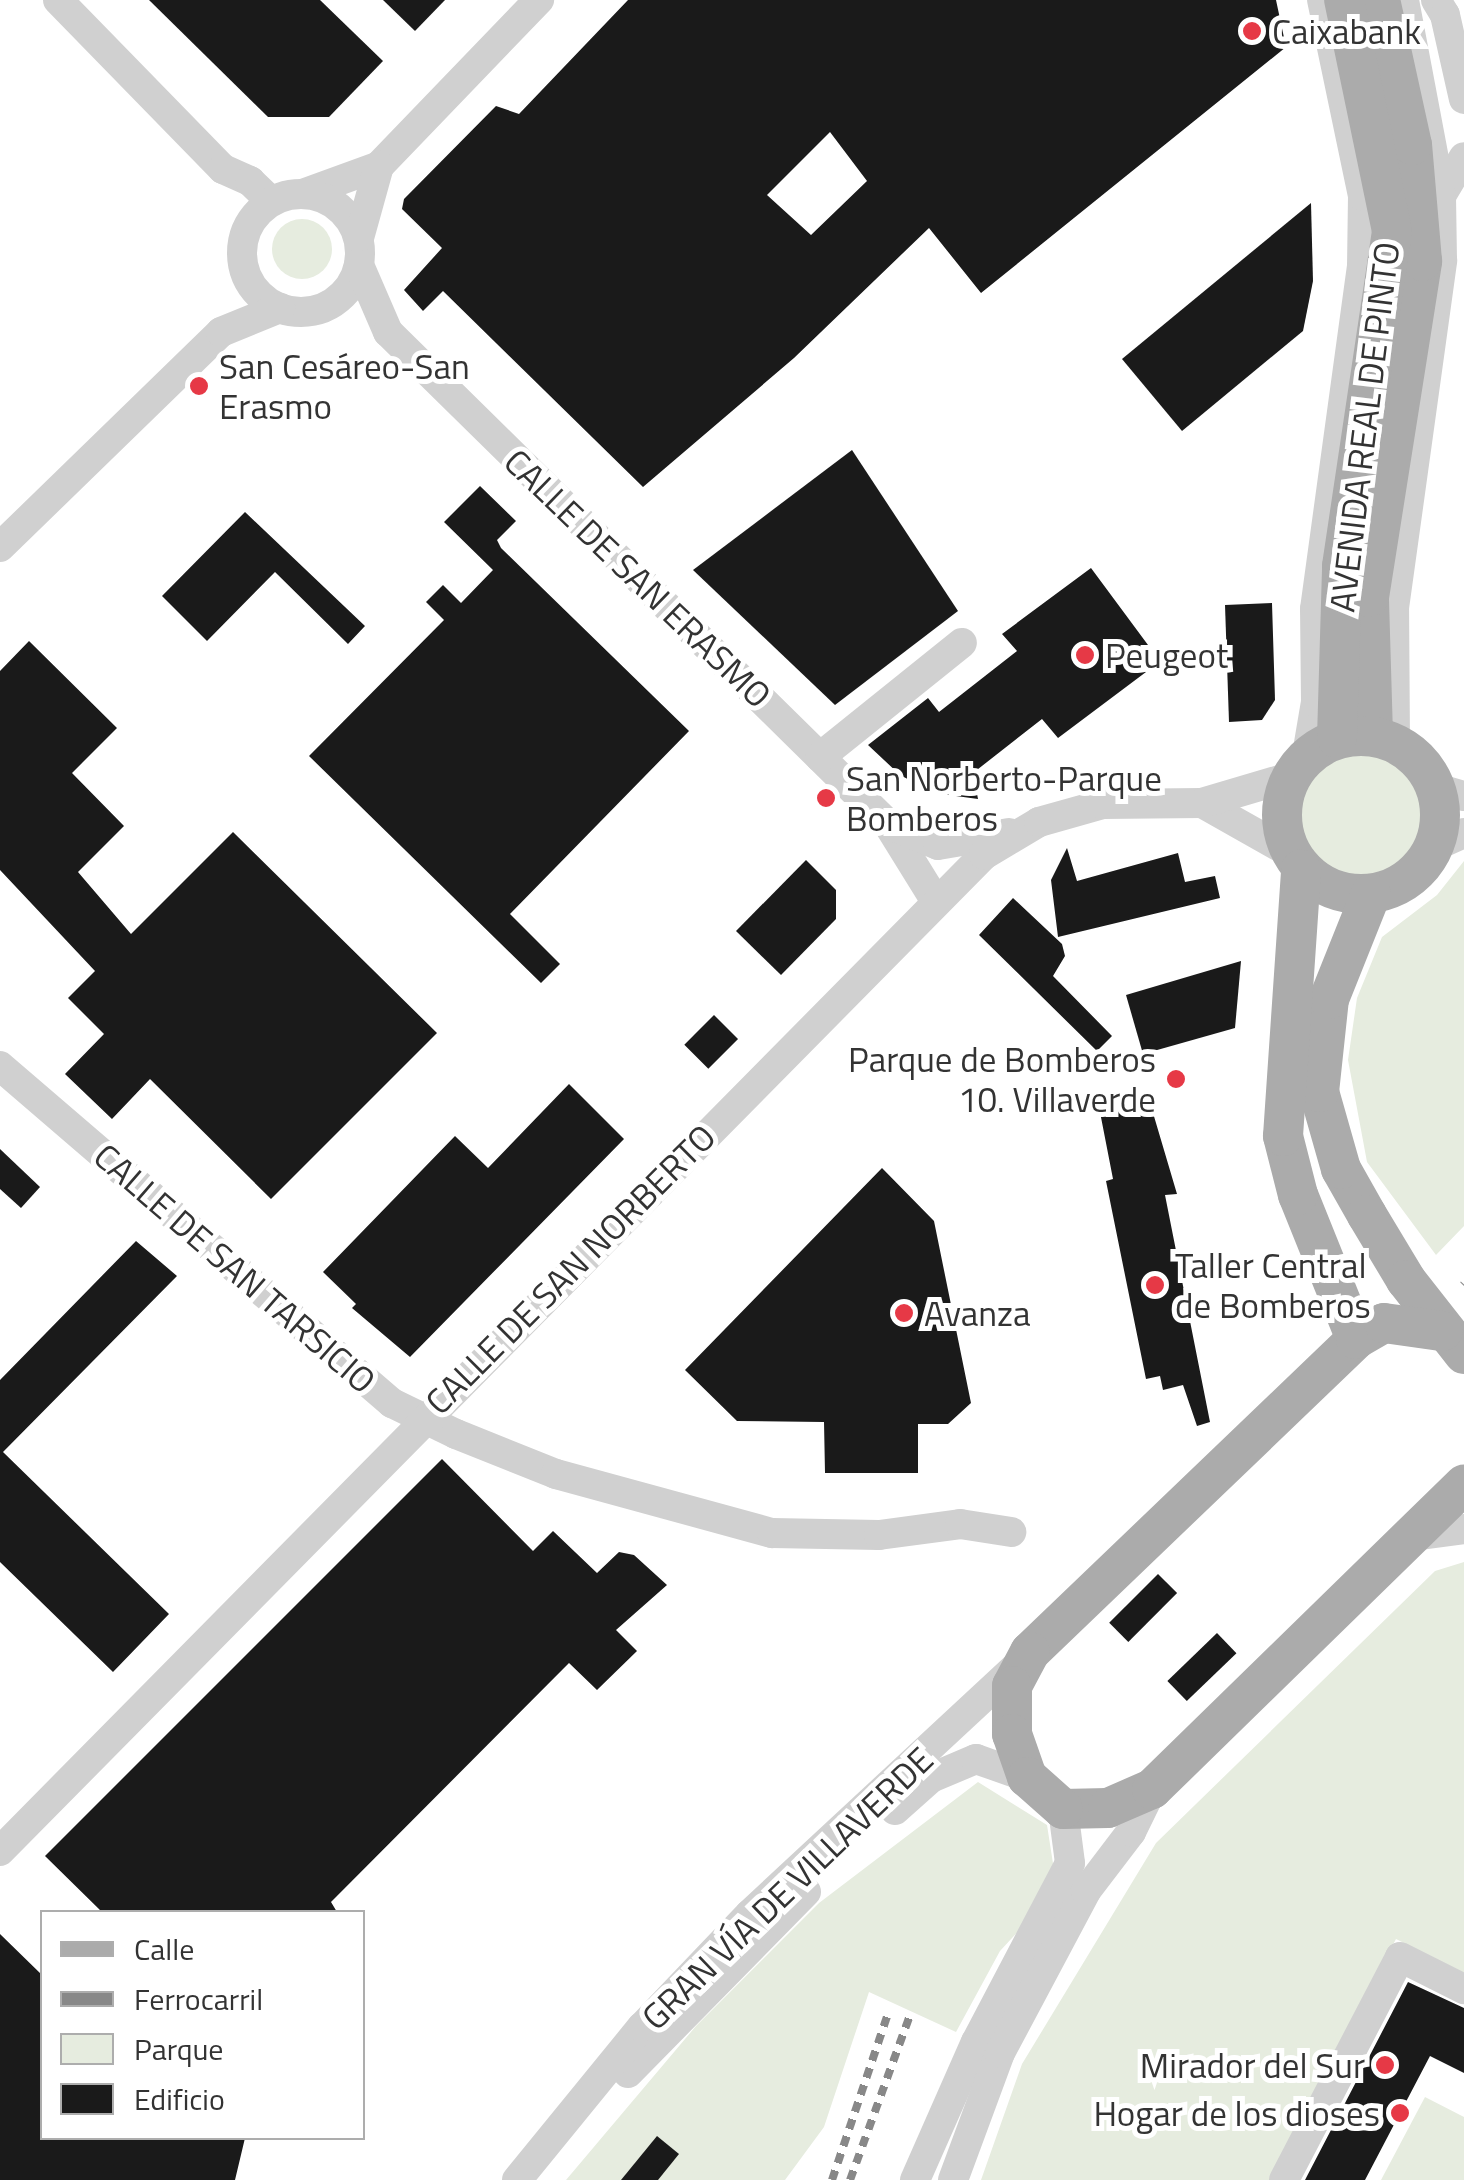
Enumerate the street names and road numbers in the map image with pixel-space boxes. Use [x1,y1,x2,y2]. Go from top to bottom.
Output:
street label: AVENIDA REAL DE PINTO [1320,240,1408,614]
street label: CALLE DE SAN ERASMO [496,440,780,716]
street label: CALLE DE SAN NORBERTO [416,1115,724,1423]
street label: CALLE DE SAN TARSICIO [86,1135,384,1401]
street label: GRAN VÍA DE VILLAVERDE [633,1738,941,2038]

